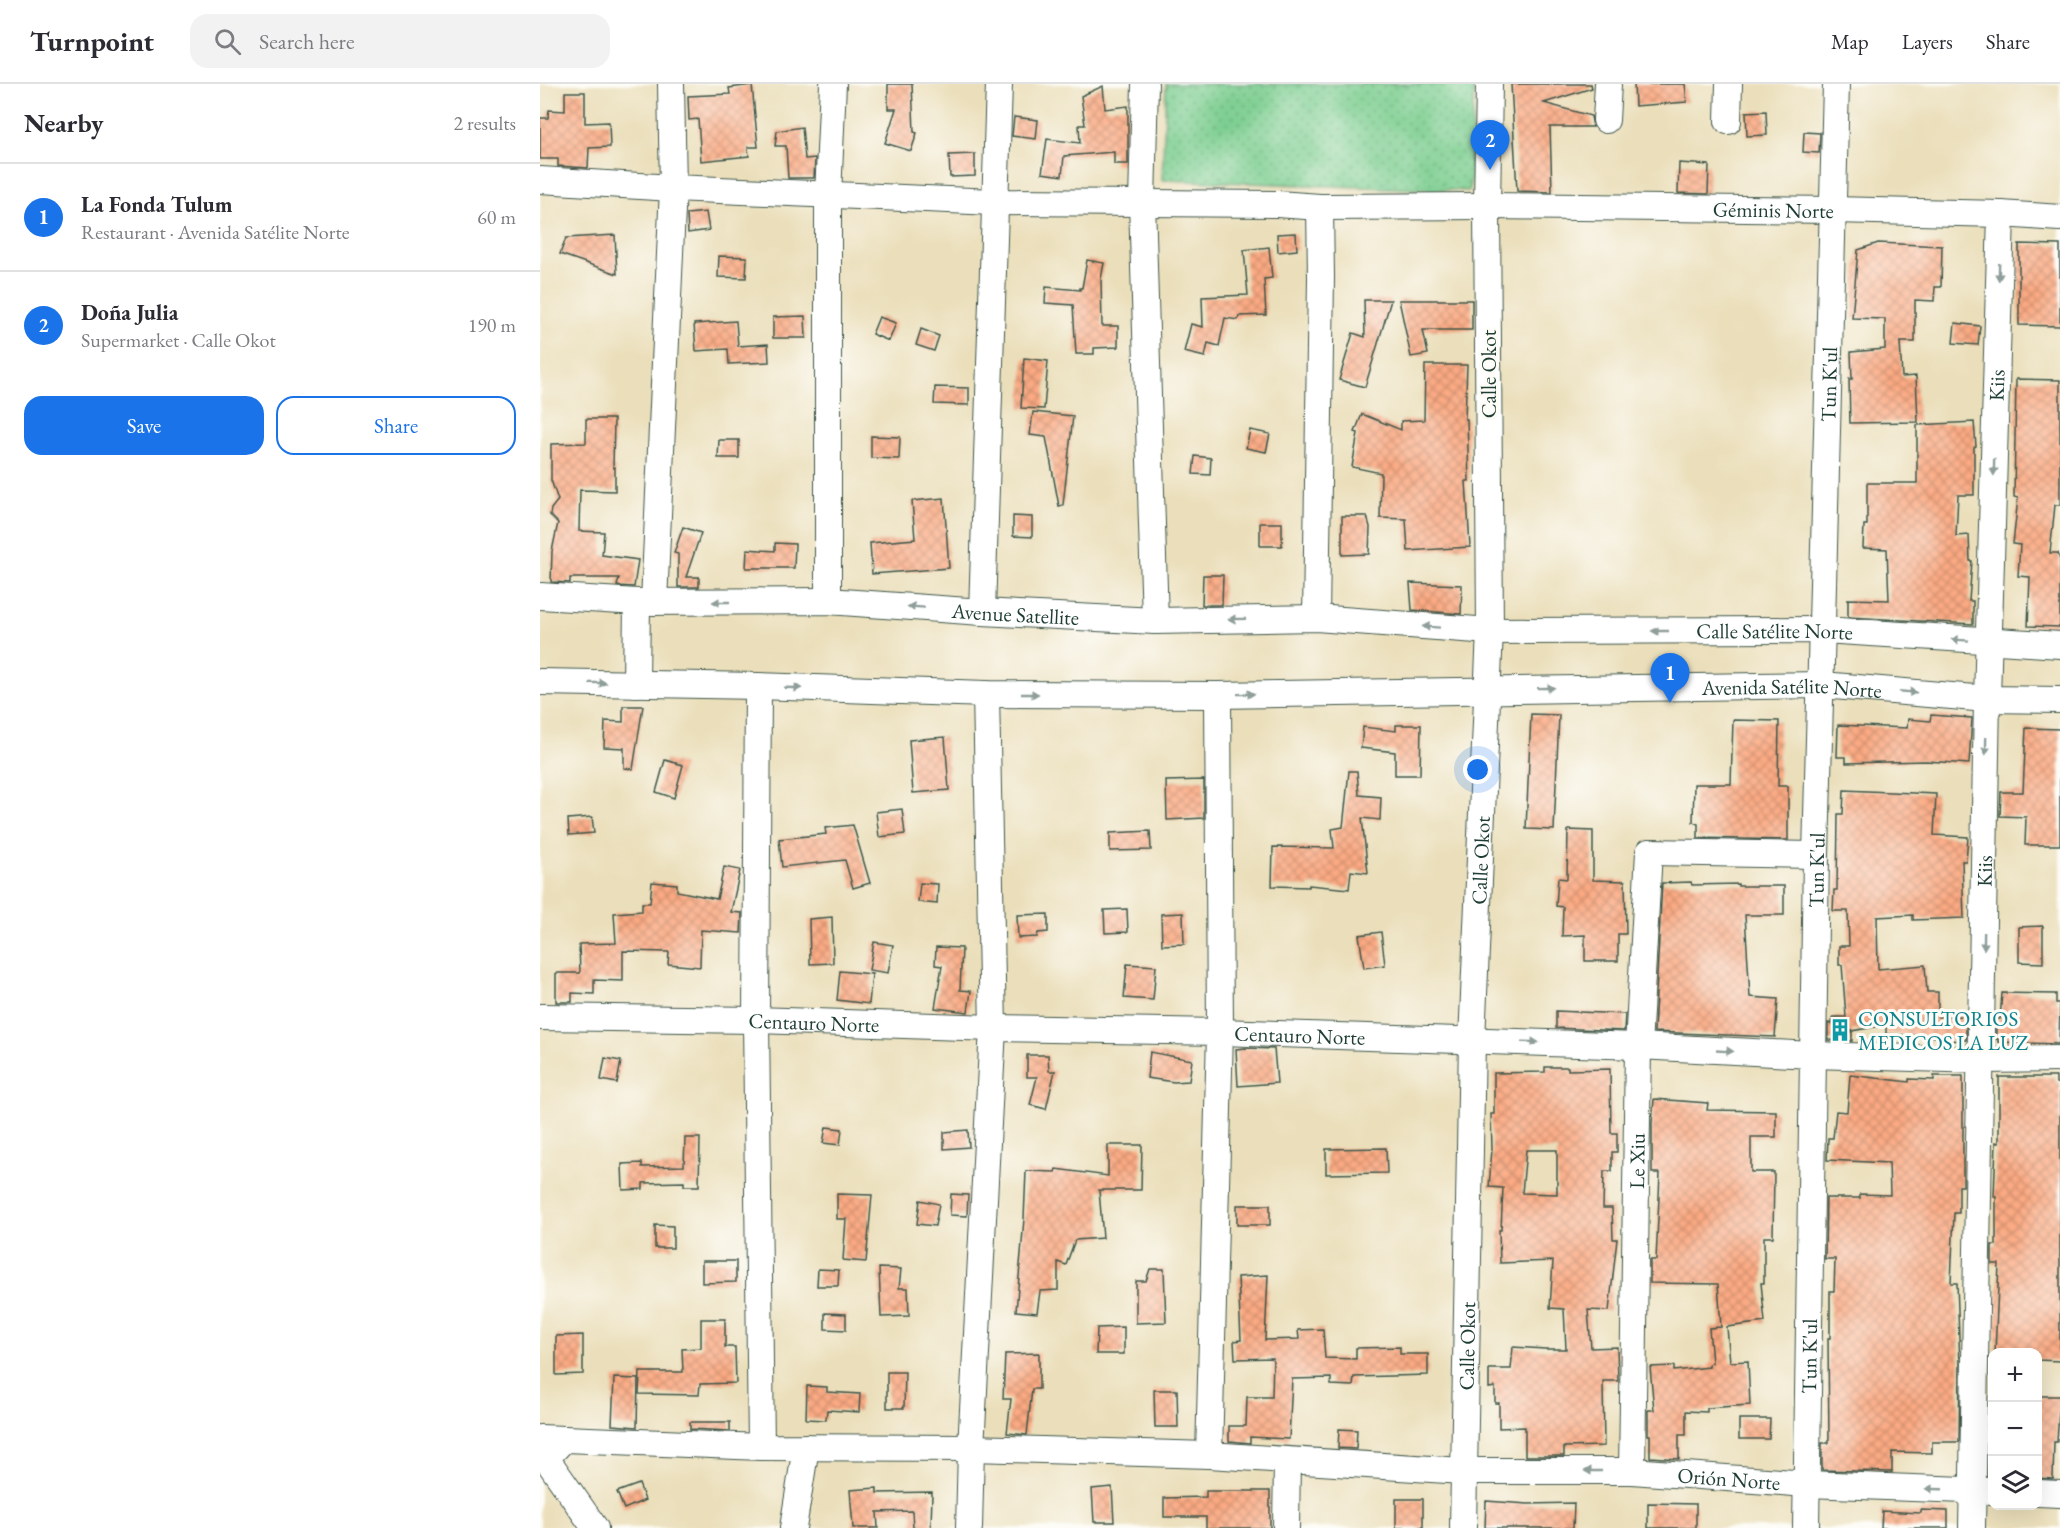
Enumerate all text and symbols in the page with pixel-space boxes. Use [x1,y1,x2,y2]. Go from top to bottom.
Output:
search box [190,14,610,68]
text: Turnpoint [30,23,154,59]
icon: search [211,25,244,58]
text: Search here [259,27,355,56]
text: Map [1831,28,1869,55]
text: Layers [1902,28,1953,55]
text: Share [1986,28,2030,55]
text: Nearby [24,106,104,140]
text: 2 results [453,110,516,136]
pin: 2 [1470,120,1510,170]
text: La Fonda Tulum [81,190,232,219]
street label: Géminis Norte [1713,195,1834,224]
text: 1 [38,204,49,230]
text: 60 m [477,204,516,230]
text: Restaurant · Avenida Satélite Norte [81,219,350,245]
one-way arrow [1995,263,2004,282]
text: Doña Julia [81,298,178,327]
text: 2 [38,312,49,338]
text: 190 m [468,312,516,338]
text: Supermarket · Calle Okot [81,327,276,353]
street label: Calle Okot [1475,329,1502,418]
street label: Tun K'ul [1814,346,1843,422]
street label: Kiis [1982,369,2010,401]
button: Save [24,396,264,455]
button: Share [276,396,516,455]
one-way arrow [1990,458,1999,477]
street label: Avenue Satellite [950,596,1080,631]
one-way arrow [712,597,731,607]
one-way arrow [906,603,925,612]
one-way arrow [1227,615,1246,624]
street label: Calle Satélite Norte [1696,616,1854,645]
one-way arrow [1422,622,1441,632]
one-way arrow [1650,626,1669,636]
one-way arrow [1950,635,1969,644]
pin: 1 [1650,654,1690,703]
street label: Avenida Satélite Norte [1700,671,1883,704]
one-way arrow [589,678,608,688]
one-way arrow [784,683,803,692]
one-way arrow [1536,684,1555,693]
one-way arrow [1899,687,1918,697]
one-way arrow [1021,689,1040,699]
one-way arrow [1237,690,1256,699]
one-way arrow [1982,737,1991,756]
your location [1463,755,1492,784]
street label: Calle Okot [1464,815,1495,905]
street label: Tun K'ul [1802,832,1830,908]
street label: Kiis [1970,855,1998,887]
one-way arrow [1979,932,1988,951]
place label: CONSULTORIOS MEDICOS LA LUZ [1858,1005,2028,1056]
street label: Centauro Norte [748,1006,880,1038]
building icon: CONSULTORIOS MEDICOS LA LUZ [1827,1017,1853,1043]
street label: Centauro Norte [1234,1019,1366,1050]
one-way arrow [1521,1038,1540,1047]
one-way arrow [1716,1046,1735,1055]
street label: Le Xiu [1622,1133,1650,1189]
street label: Calle Okot [1452,1301,1481,1391]
street label: Tun K'ul [1794,1318,1823,1394]
map controls [1988,1348,2042,1510]
button: + [1988,1348,2042,1402]
button: − [1988,1402,2042,1456]
button: layers [1988,1456,2042,1510]
street label: Orión Norte [1677,1461,1781,1495]
one-way arrow [1583,1466,1602,1476]
one-way arrow [1925,1484,1944,1494]

